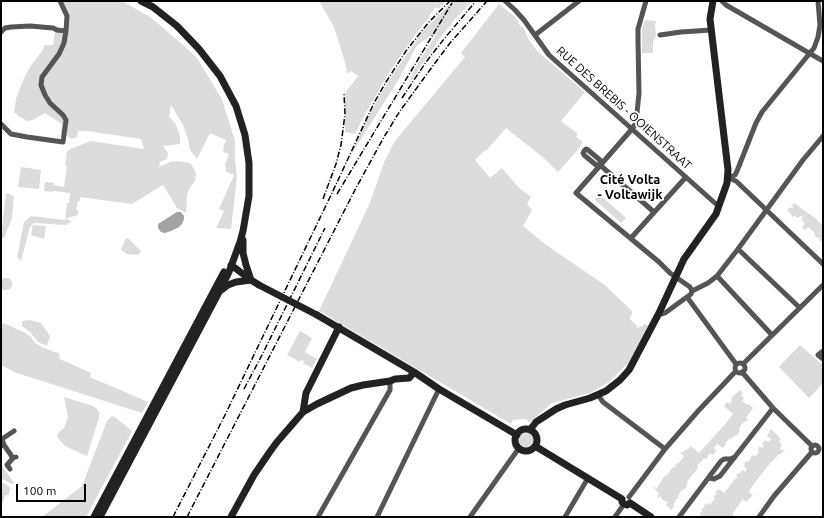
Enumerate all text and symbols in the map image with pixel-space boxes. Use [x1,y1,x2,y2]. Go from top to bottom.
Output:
street label: RUE DES BREBIS - OOIENSTRAAT [553,43,695,173]
district label: Cité Volta - Voltawijk [598,172,662,203]
scale bar [18,476,88,502]
text: 100 m [23,484,56,497]

